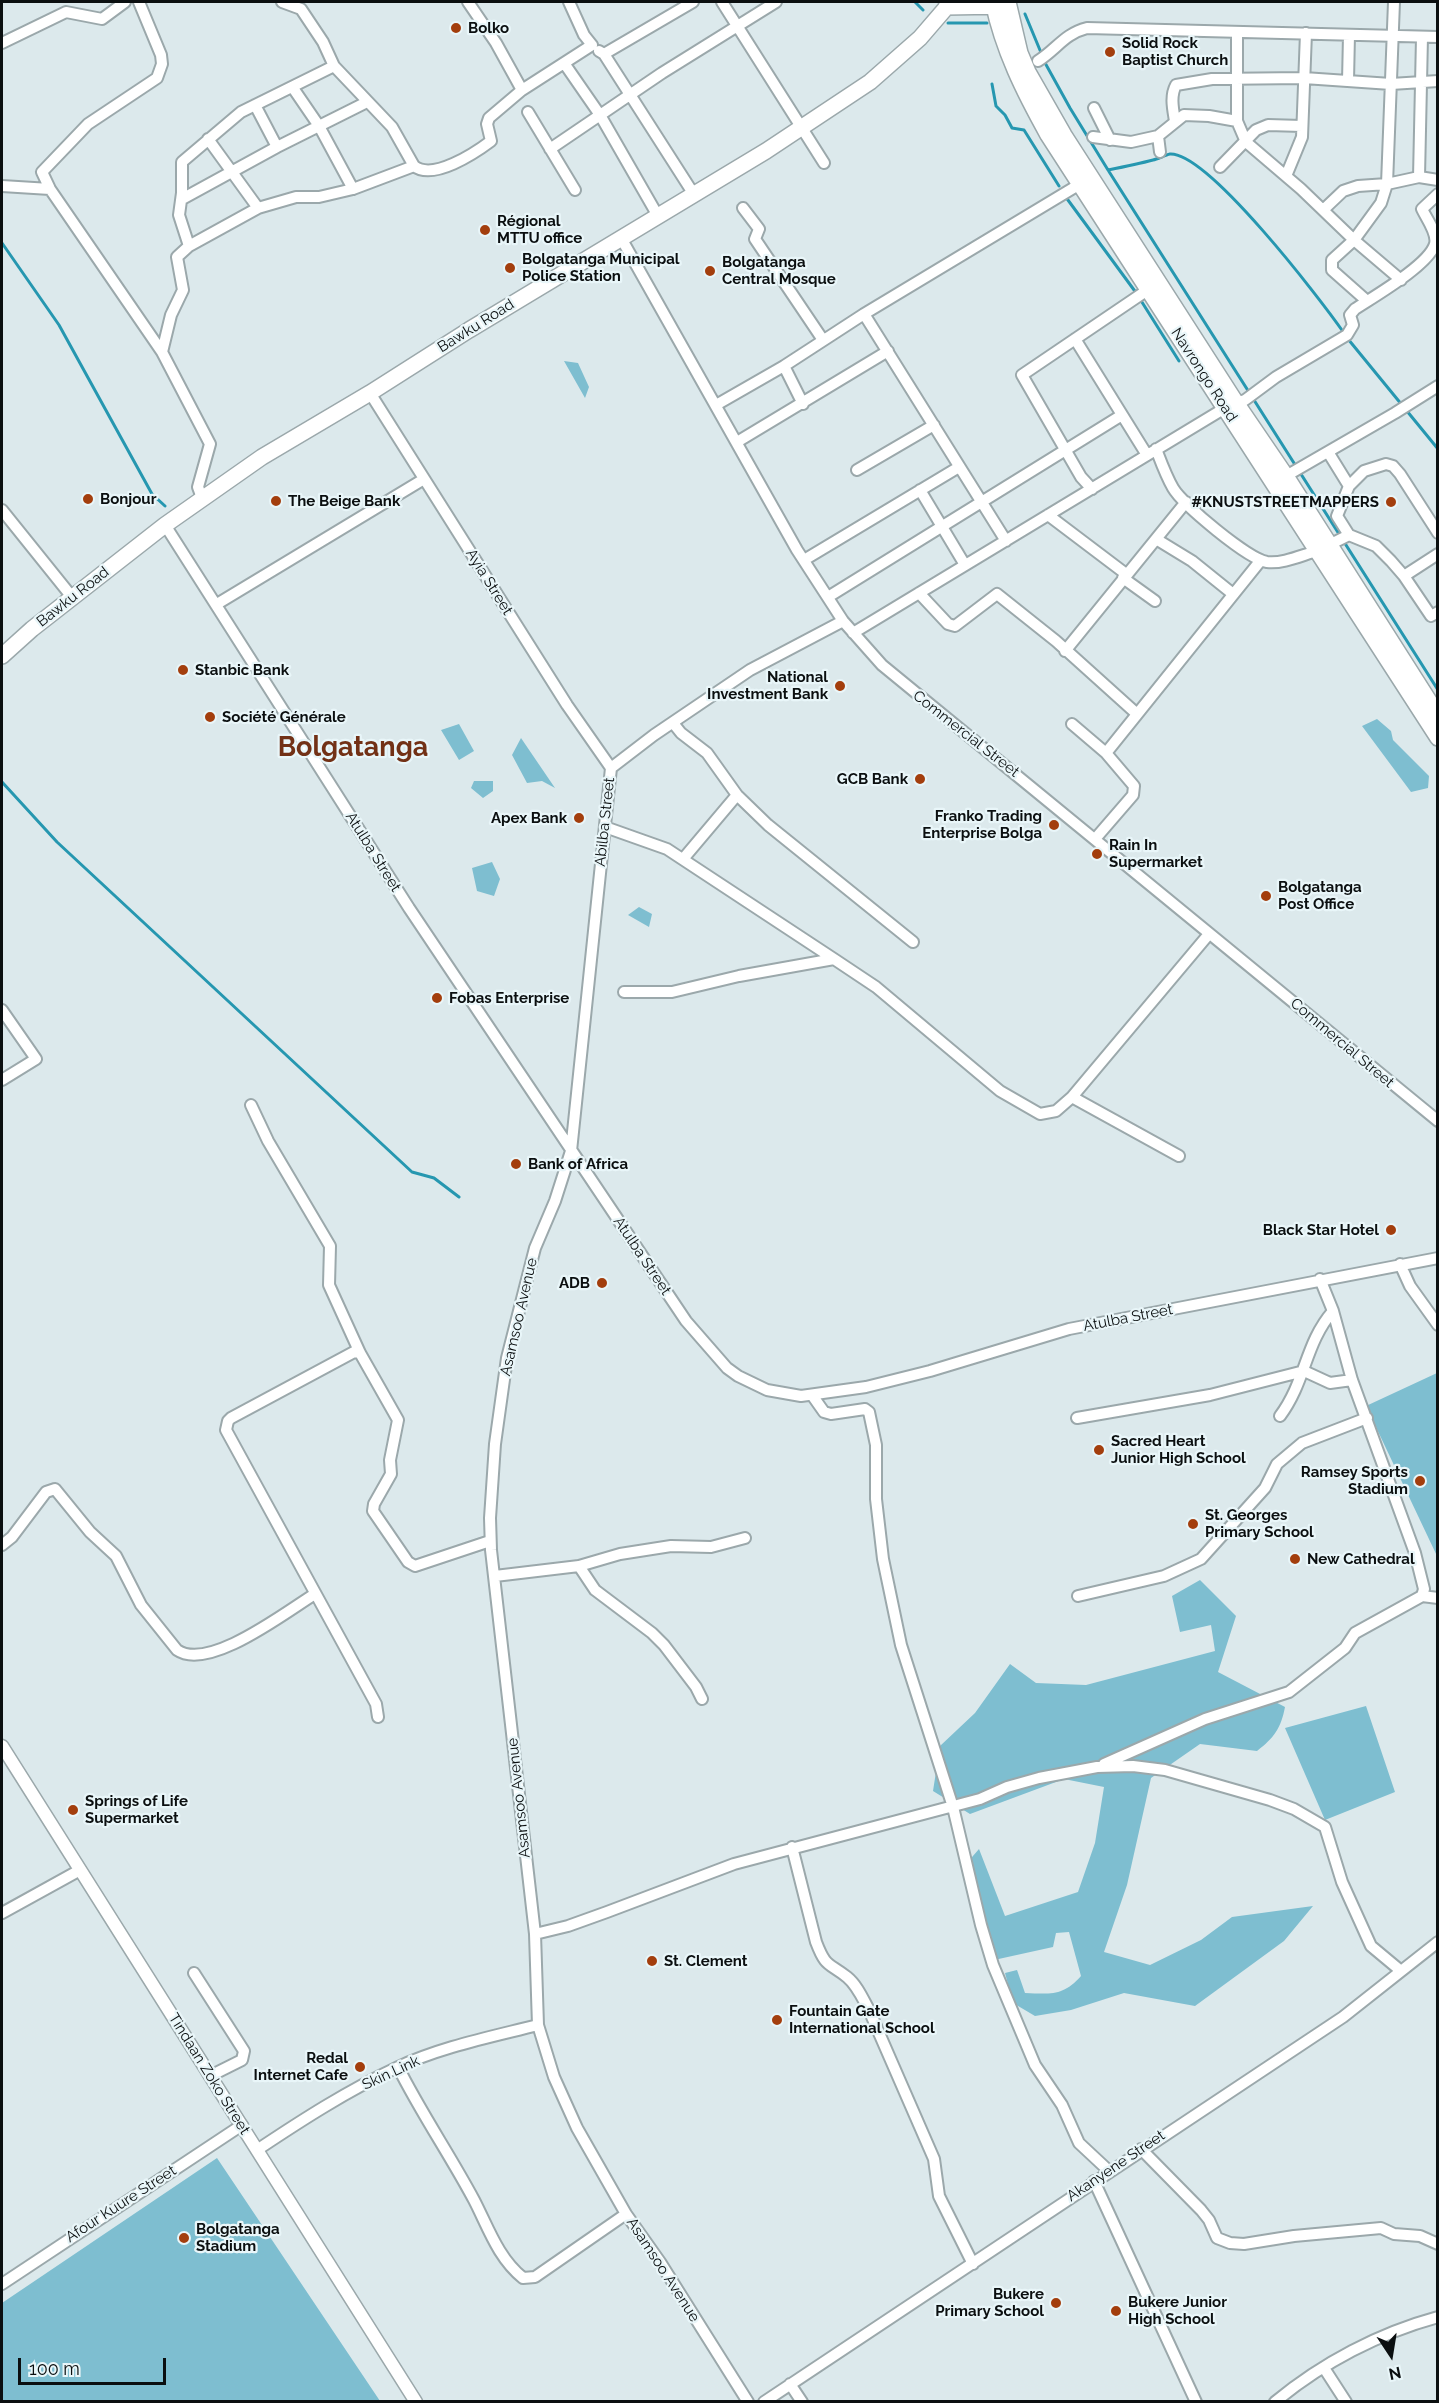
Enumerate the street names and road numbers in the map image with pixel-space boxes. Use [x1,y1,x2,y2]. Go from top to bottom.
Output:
street label: Bawku Road [434,295,518,357]
street label: Navrongo Road [1167,325,1241,425]
street label: Ayia Street [462,546,516,618]
street label: Bawku Road [33,563,113,631]
street label: Commercial Street [909,687,1023,781]
street label: Abilba Street [591,777,619,867]
street label: Atulba Street [341,809,405,895]
street label: Commercial Street [1287,994,1397,1092]
street label: Atulba Street [609,1213,675,1299]
street label: Asamsoo Avenue [497,1256,541,1378]
street label: Atulba Street [1082,1301,1174,1335]
street label: Asamsoo Avenue [504,1737,534,1859]
street label: Tindaan Zoko Street [164,2010,254,2138]
street label: Skin Link [359,2052,423,2094]
street label: Akanyene Street [1064,2127,1168,2205]
street label: Afour Kuure Street [62,2162,180,2246]
street label: Asamsoo Avenue [623,2214,703,2326]

